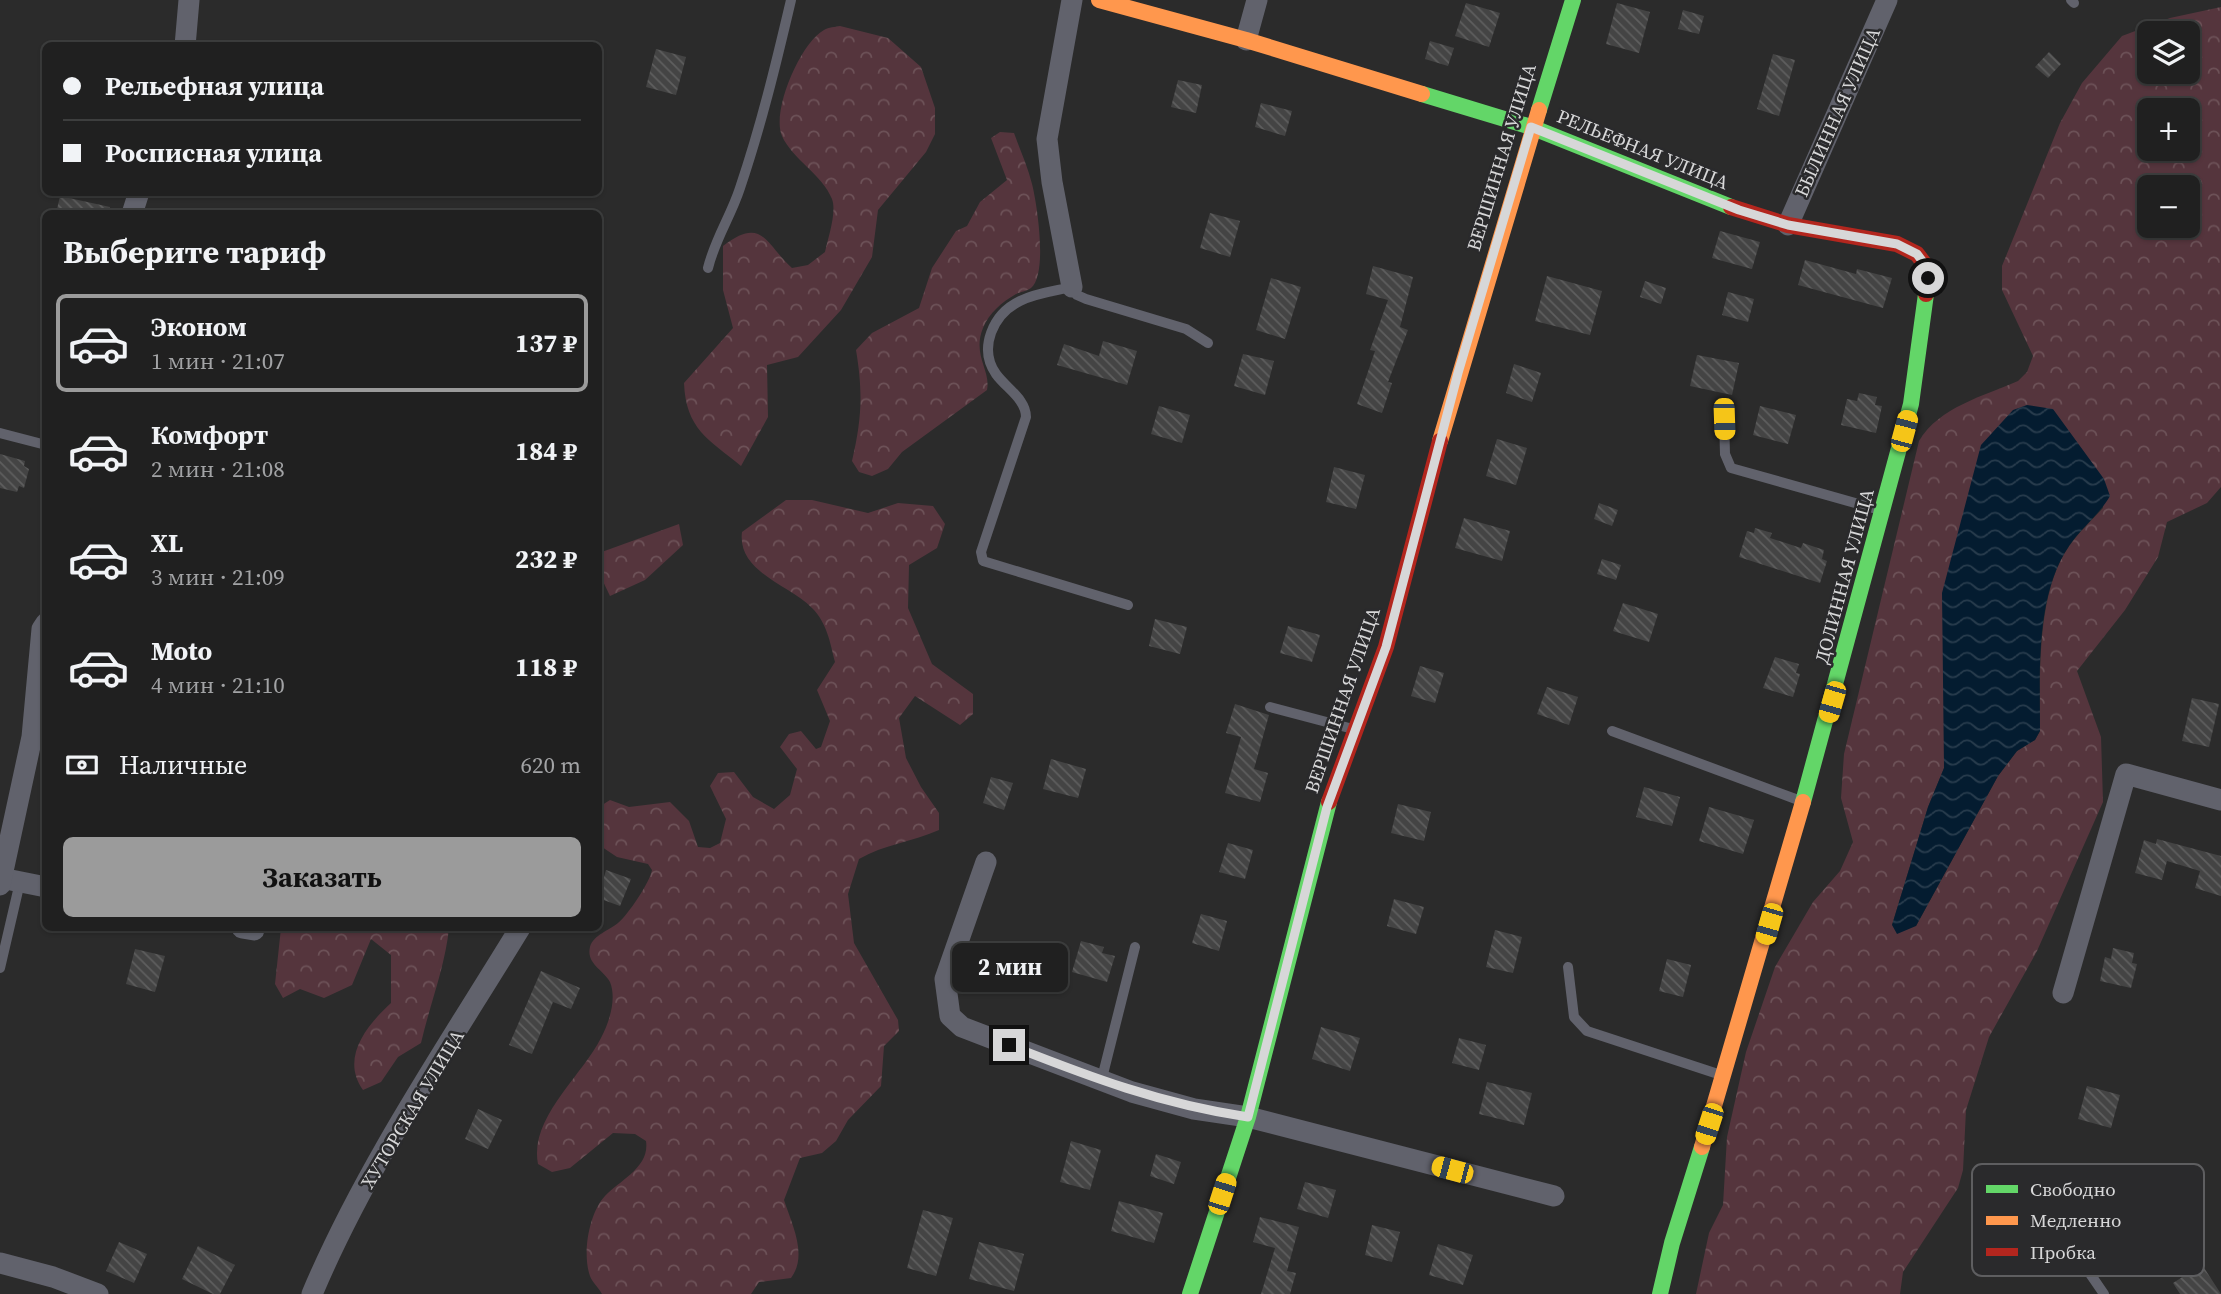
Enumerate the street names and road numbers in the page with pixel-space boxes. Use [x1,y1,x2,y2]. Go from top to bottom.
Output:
street label: БЫЛИННАЯ УЛИЦА [1788,23,1886,201]
street label: ВЕРШИННАЯ УЛИЦА [1460,60,1542,254]
street label: РЕЛЬЕФНАЯ УЛИЦА [1553,103,1733,195]
street label: ДОЛИННАЯ УЛИЦА [1808,485,1880,666]
street label: ВЕРШИННАЯ УЛИЦА [1298,603,1386,796]
street label: ХУТОРСКАЯ УЛИЦА [354,1024,470,1193]

